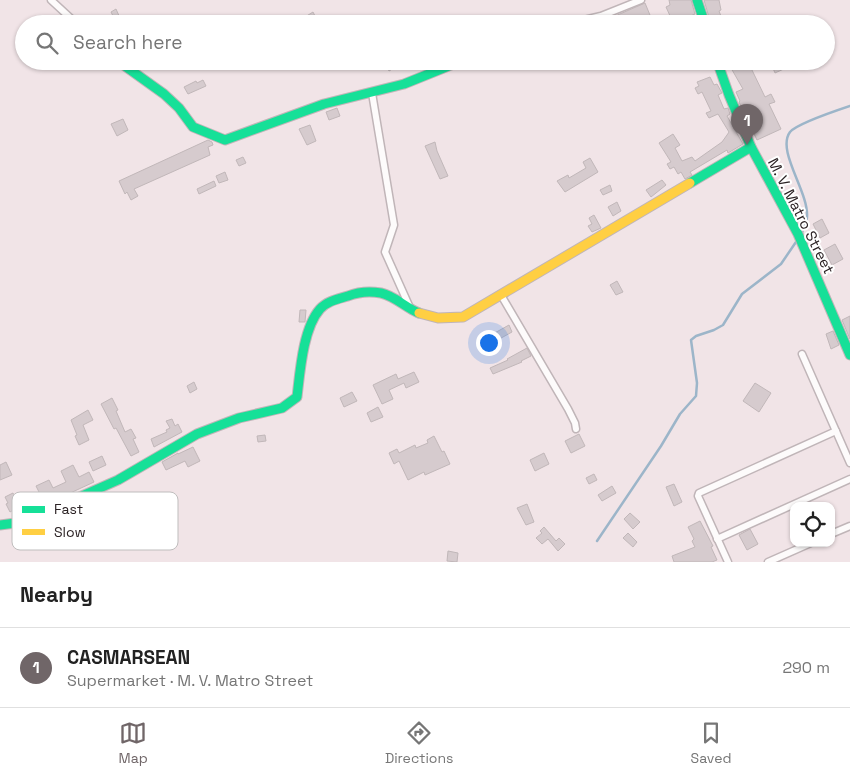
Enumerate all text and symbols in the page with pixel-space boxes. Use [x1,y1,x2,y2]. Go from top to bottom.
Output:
search box [15,15,835,70]
icon: search [33,29,61,57]
text: Search here [73,30,183,55]
pin: 1 [731,104,763,145]
street label: M. V. Matro Street [764,155,839,277]
your location [476,330,502,356]
legend [12,492,178,550]
text: Fast [54,500,83,518]
map controls [790,502,835,547]
button: locate [790,502,835,547]
text: Slow [54,523,86,541]
text: Nearby [20,581,93,608]
text: CASMARSEAN [67,645,190,670]
text: 1 [32,657,40,678]
text: 290 m [782,657,830,678]
text: Supermarket · M. V. Matro Street [67,670,313,691]
tab: Map [119,719,148,767]
tab: Directions [385,719,453,767]
tab: Saved [691,719,731,767]

